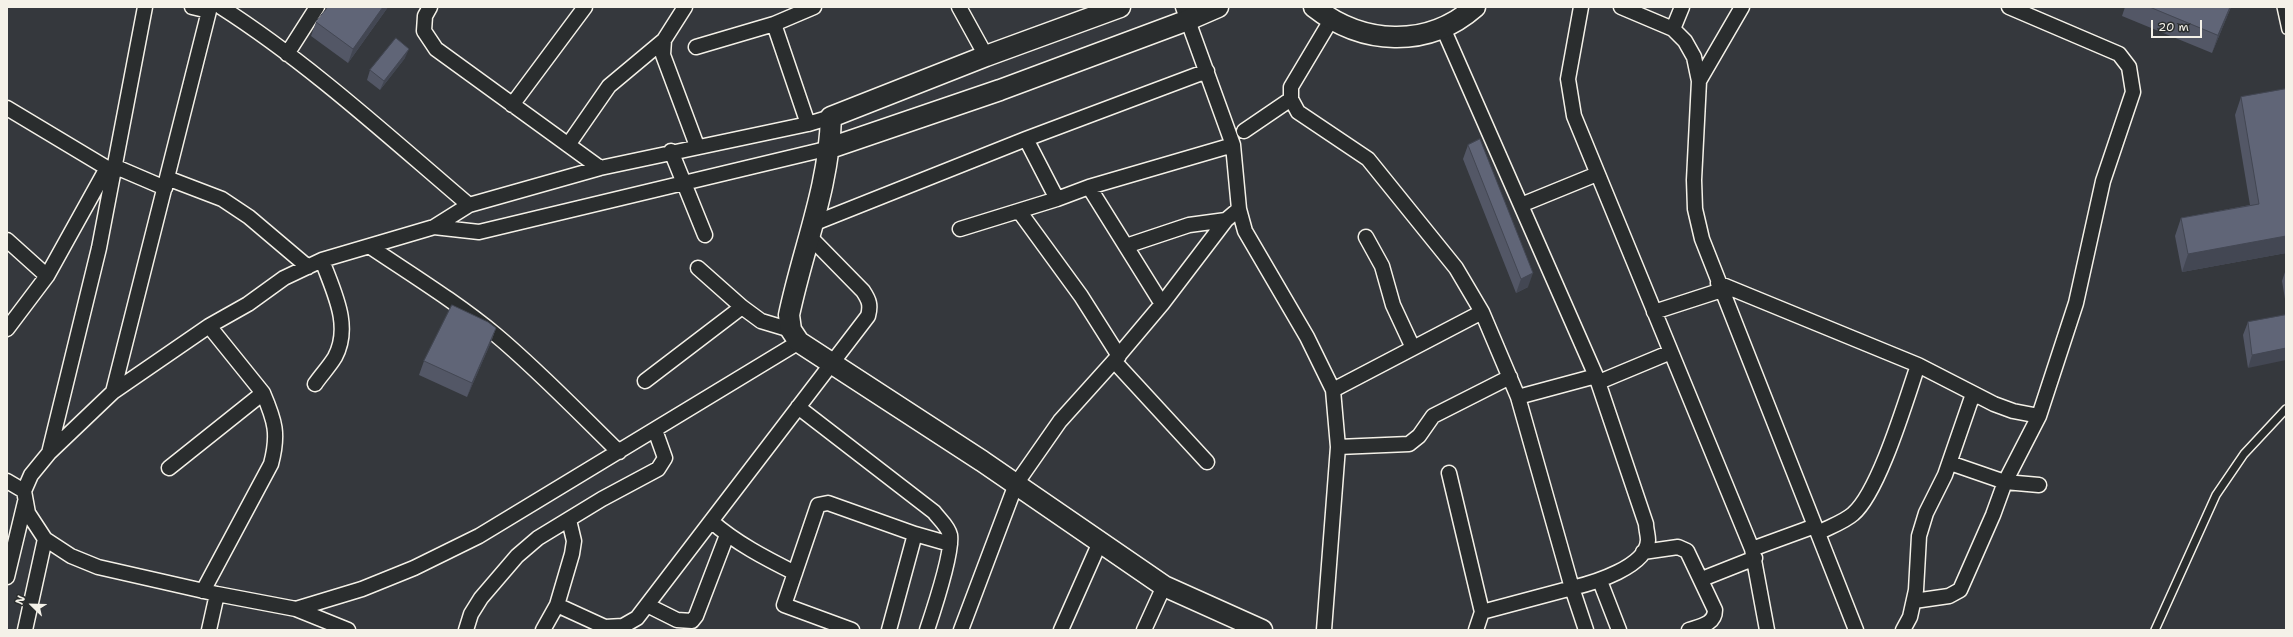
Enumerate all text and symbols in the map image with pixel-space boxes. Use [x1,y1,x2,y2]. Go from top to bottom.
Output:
scale bar [2153,12,2204,38]
text: 20 m [2158,19,2189,35]
north arrow [12,585,52,625]
text: N [12,593,29,607]

